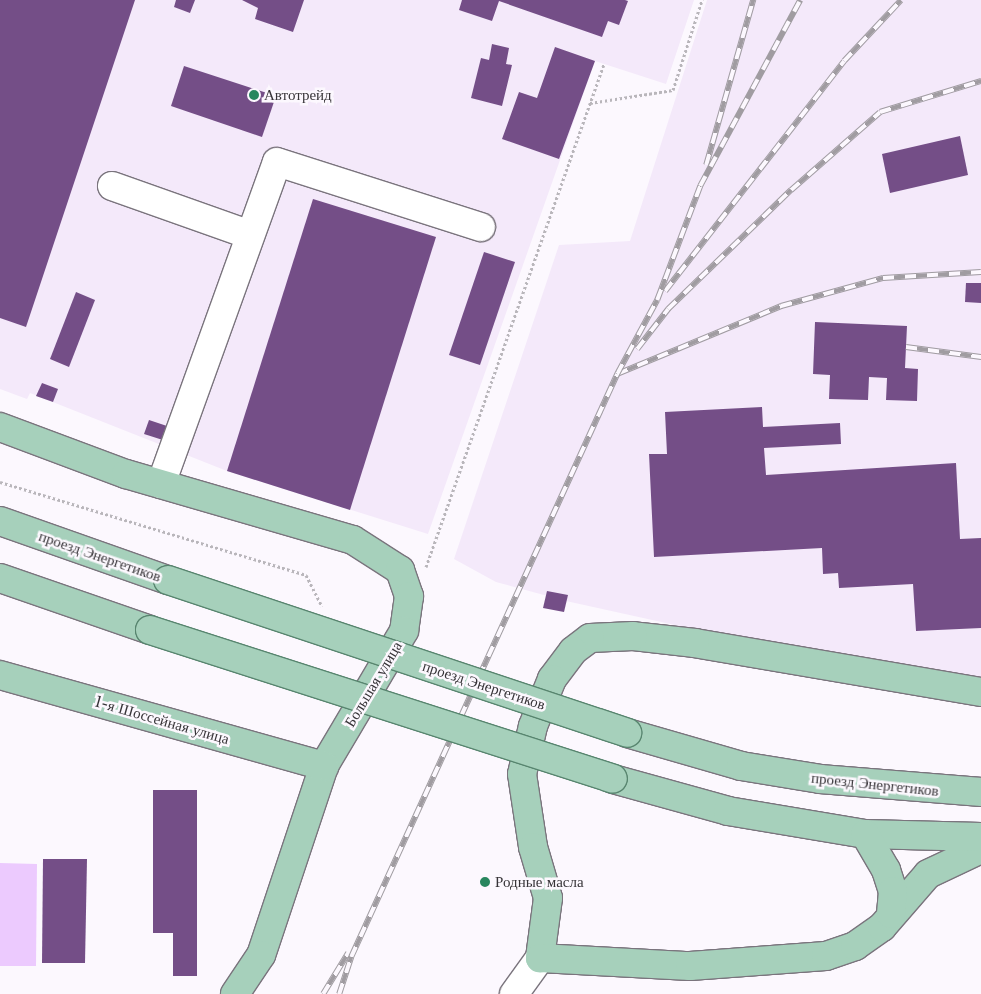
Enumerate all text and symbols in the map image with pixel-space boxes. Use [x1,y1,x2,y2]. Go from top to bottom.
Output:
place label: Автотрейд [264,86,332,104]
marker: Автотрейд [248,89,260,101]
street label: проезд Энергетиков [37,527,163,585]
street label: Большая улица [340,638,406,730]
street label: проезд Энергетиков [420,657,548,713]
street label: 1-я Шоссейная улица [93,692,231,748]
street label: проезд Энергетиков [810,768,940,800]
place label: Родные масла [495,873,584,891]
marker: Родные масла [479,876,491,888]

